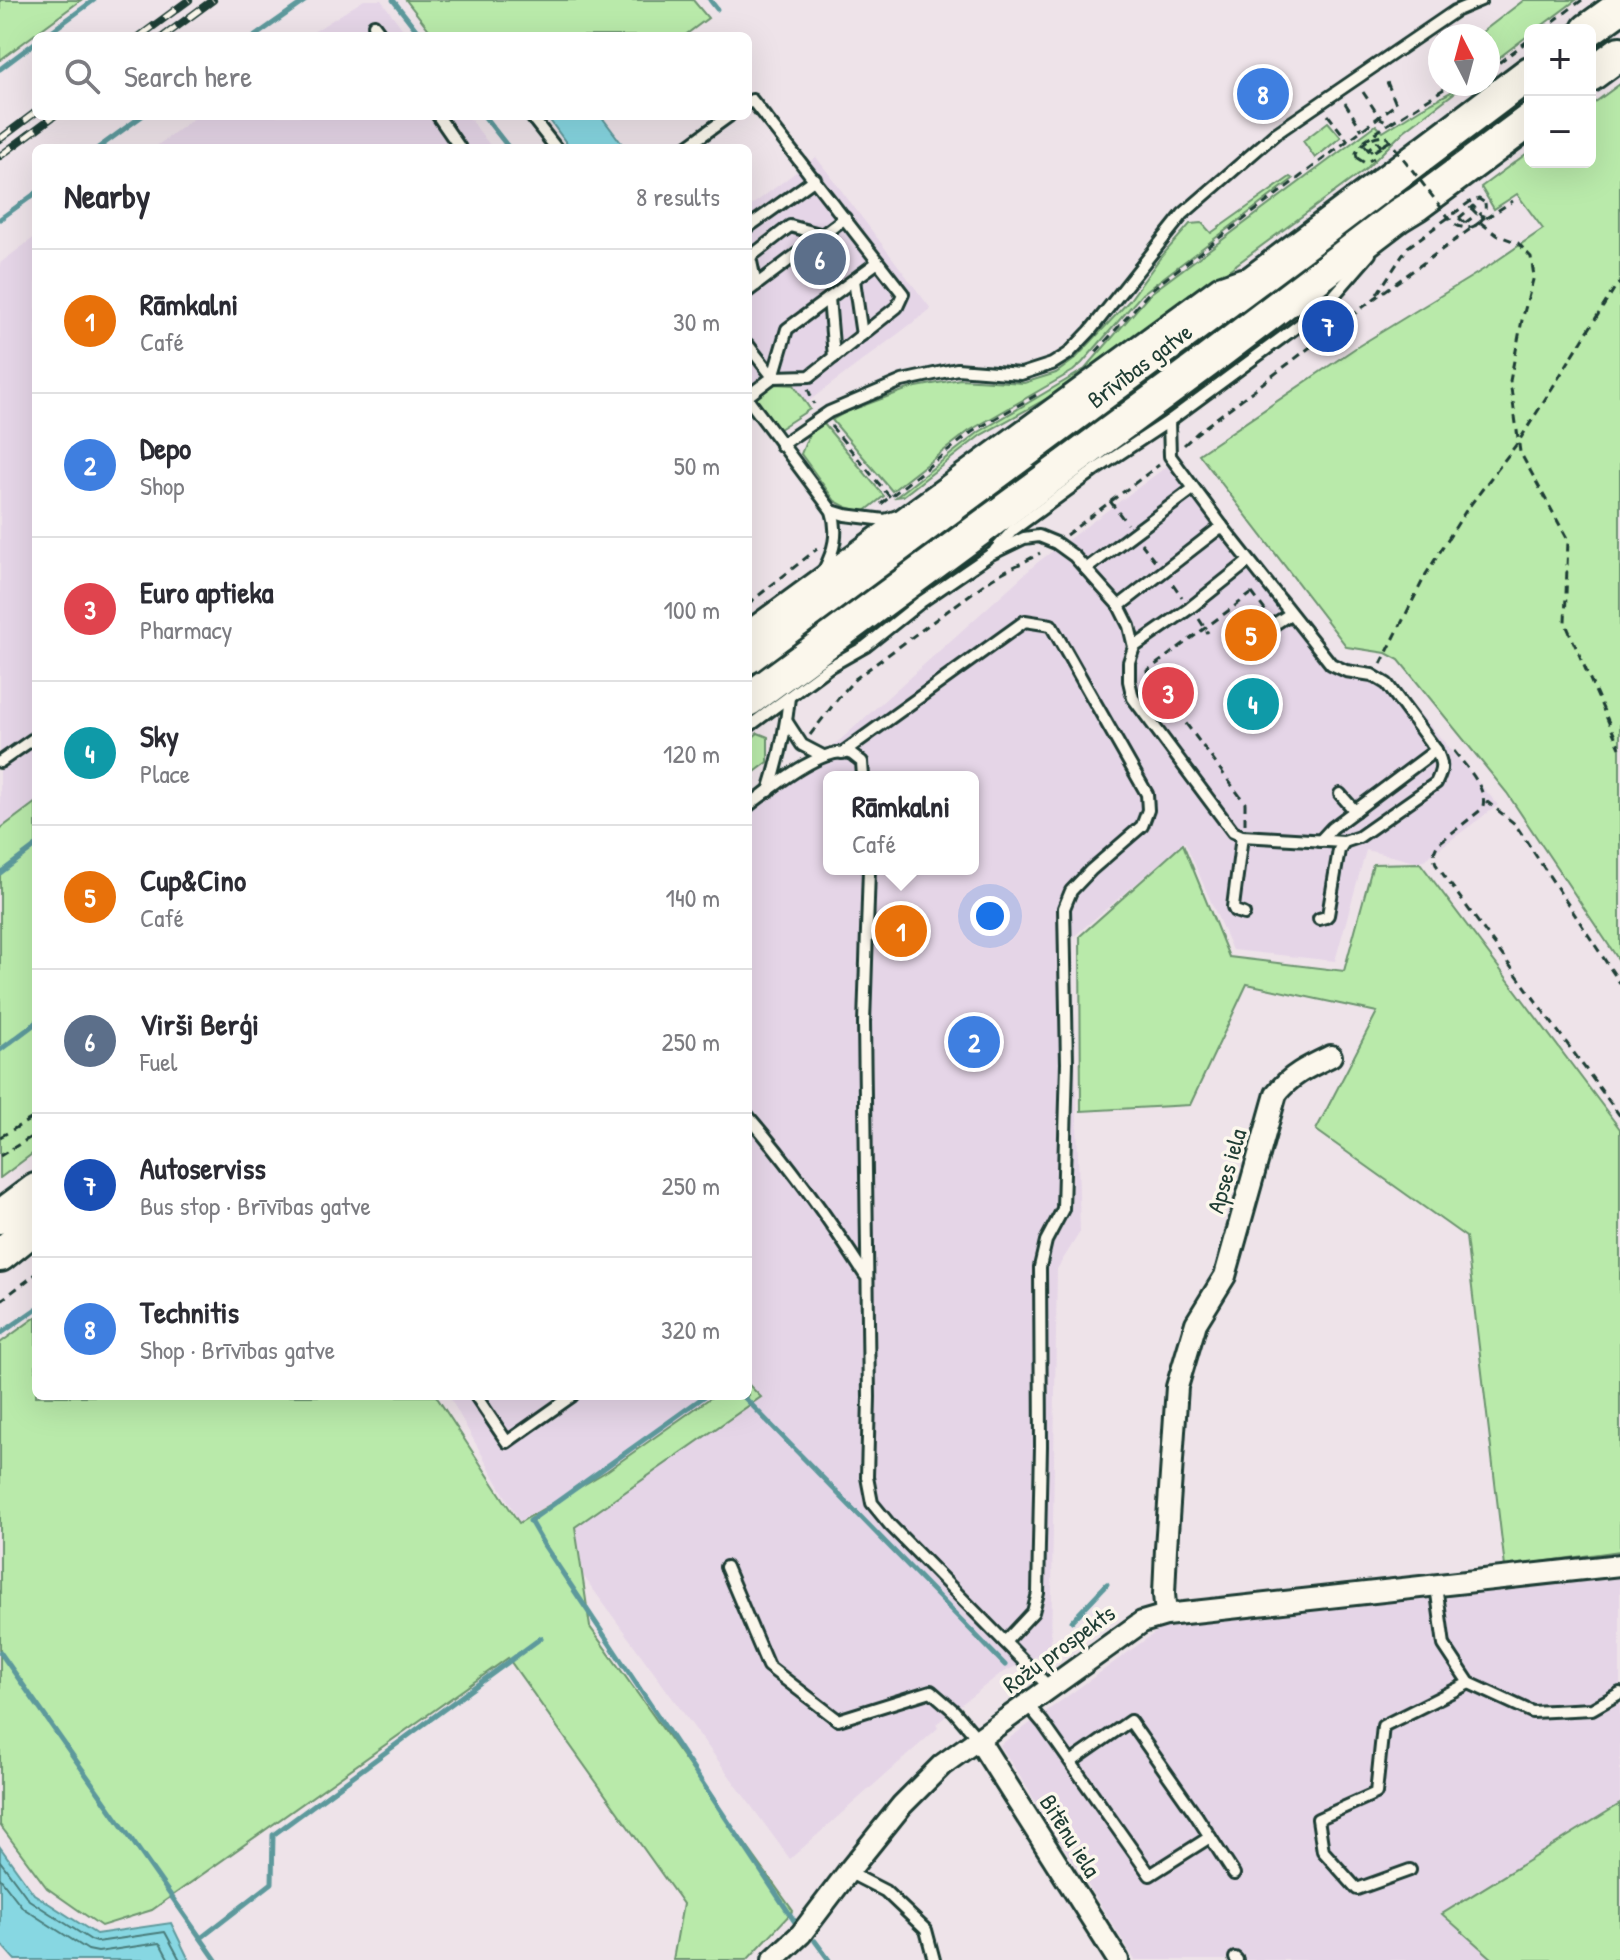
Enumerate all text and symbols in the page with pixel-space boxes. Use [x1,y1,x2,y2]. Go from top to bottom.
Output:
north arrow [1428,24,1500,96]
map controls [1524,24,1596,168]
button: + [1524,24,1596,96]
search box [32,32,752,120]
icon: search [60,54,104,98]
text: Search here [124,56,252,96]
pin: 8 [1237,64,1289,124]
button: − [1524,96,1596,168]
text: Nearby [64,173,150,219]
text: 8 results [636,179,720,214]
pin: 6 [794,229,846,289]
text: Rāmkalni [140,284,238,324]
pin: 7 [1302,296,1354,356]
text: 1 [85,304,95,339]
text: 30 m [673,304,720,339]
street label: Brīvības gatve [1081,315,1199,415]
text: Café [140,324,184,359]
text: Depo [140,428,191,468]
text: 2 [84,448,96,483]
text: 50 m [674,448,720,483]
text: Shop [140,468,184,503]
text: Euro aptieka [140,572,274,612]
text: 3 [84,592,96,627]
text: 100 m [664,592,720,627]
pin: 5 [1225,605,1277,665]
text: Pharmacy [140,612,233,647]
pin: 3 [1142,663,1194,723]
pin: 4 [1227,674,1279,734]
text: Sky [140,716,179,756]
text: 4 [85,736,95,771]
text: 120 m [663,736,720,771]
text: Place [140,756,190,791]
popup [823,771,979,875]
text: Rāmkalni [852,786,950,826]
text: Café [852,826,896,861]
text: Cup&Cino [140,860,246,900]
text: 5 [85,880,96,915]
text: 140 m [666,880,720,915]
your location [970,896,1010,936]
text: Café [140,900,184,935]
pin: 1 [875,901,927,961]
text: Virši Berģi [140,1004,259,1044]
pin: 2 [948,1012,1000,1072]
text: 6 [85,1024,95,1059]
text: 250 m [662,1024,720,1059]
text: Fuel [140,1044,177,1079]
street label: Apses iela [1199,1125,1253,1217]
text: Autoserviss [140,1148,266,1188]
text: 7 [84,1168,96,1203]
text: 250 m [662,1168,720,1203]
text: Bus stop · Brīvības gatve [140,1188,371,1223]
text: Technitis [140,1292,239,1332]
text: 8 [84,1312,96,1347]
text: 320 m [661,1312,720,1347]
text: Shop · Brīvības gatve [140,1332,335,1367]
street label: Rožu prospekts [996,1597,1121,1700]
street label: Bitēnu iela [1033,1788,1109,1883]

